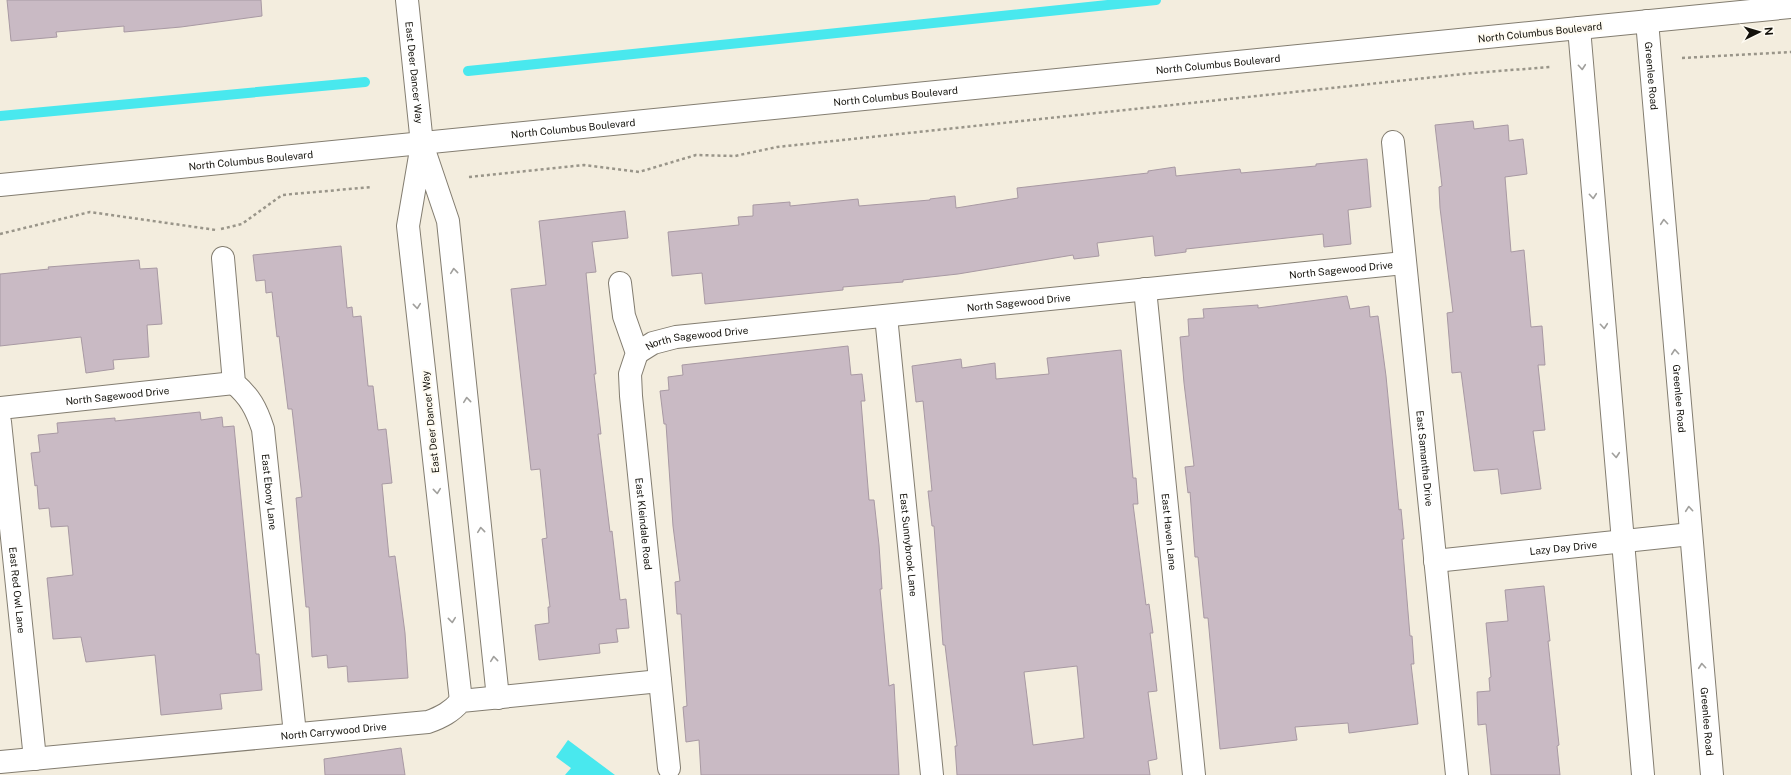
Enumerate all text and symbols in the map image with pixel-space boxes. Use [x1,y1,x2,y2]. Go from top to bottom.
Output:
north arrow [1739,12,1779,52]
street label: North Columbus Boulevard [1477,19,1603,44]
street label: East Deer Dancer Way [403,21,426,125]
text: N [1763,26,1775,36]
street label: Greenlee Road [1643,41,1661,110]
street label: North Columbus Boulevard [1155,52,1281,76]
one-way arrow [1577,64,1586,70]
street label: North Columbus Boulevard [833,84,958,108]
street label: North Columbus Boulevard [510,116,636,140]
street label: North Columbus Boulevard [188,148,314,172]
one-way arrow [1589,193,1598,199]
one-way arrow [1660,219,1669,225]
street label: North Sagewood Drive [1288,258,1394,281]
one-way arrow [449,268,458,274]
street label: North Sagewood Drive [966,291,1071,313]
one-way arrow [412,303,421,309]
one-way arrow [1600,323,1609,329]
street label: North Sagewood Drive [643,324,749,352]
one-way arrow [1671,349,1680,355]
street label: Greenlee Road [1671,364,1688,433]
street label: East Deer Dancer Way [419,370,441,474]
street label: North Sagewood Drive [65,384,170,407]
one-way arrow [463,397,472,403]
street label: East Samantha Drive [1414,410,1436,507]
one-way arrow [1611,452,1620,458]
street label: East Ebony Lane [260,453,280,531]
street label: East Kleindale Road [633,477,655,570]
one-way arrow [433,488,442,494]
street label: East Sunnybrook Lane [898,492,920,598]
street label: East Haven Lane [1160,493,1179,571]
one-way arrow [1684,506,1693,512]
one-way arrow [476,527,485,533]
street label: Lazy Day Drive [1529,538,1598,557]
street label: East Red Owl Lane [7,546,28,634]
one-way arrow [447,617,456,623]
one-way arrow [490,656,499,662]
one-way arrow [1698,663,1707,669]
street label: Greenlee Road [1698,687,1716,756]
street label: North Carrywood Drive [280,720,387,742]

